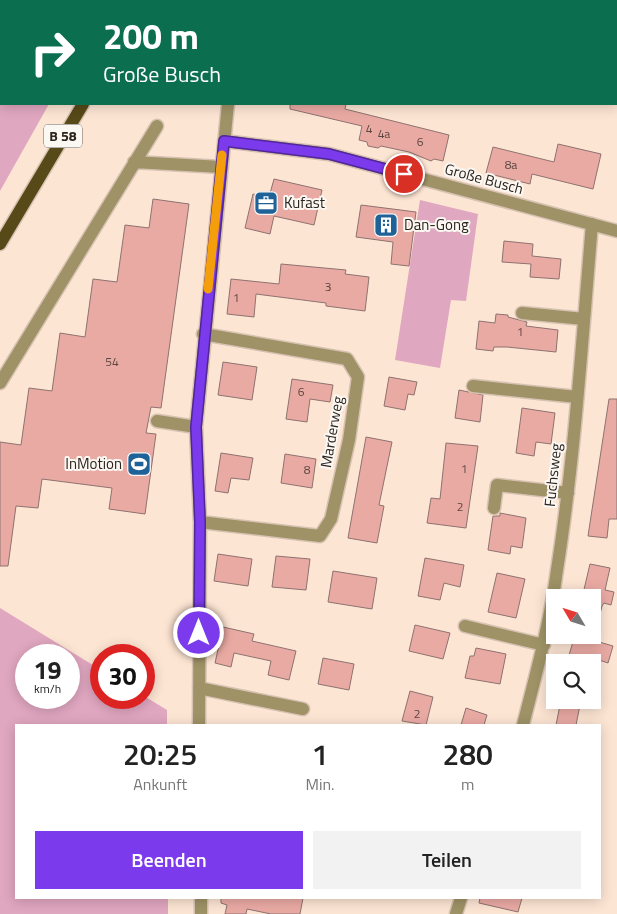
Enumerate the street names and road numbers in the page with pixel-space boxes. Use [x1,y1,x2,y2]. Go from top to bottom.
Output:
road number: B 58 [44,124,82,148]
street label: Große Busch [442,157,526,200]
street label: Marderweg [314,394,349,470]
street label: Fuchsweg [538,442,567,508]

